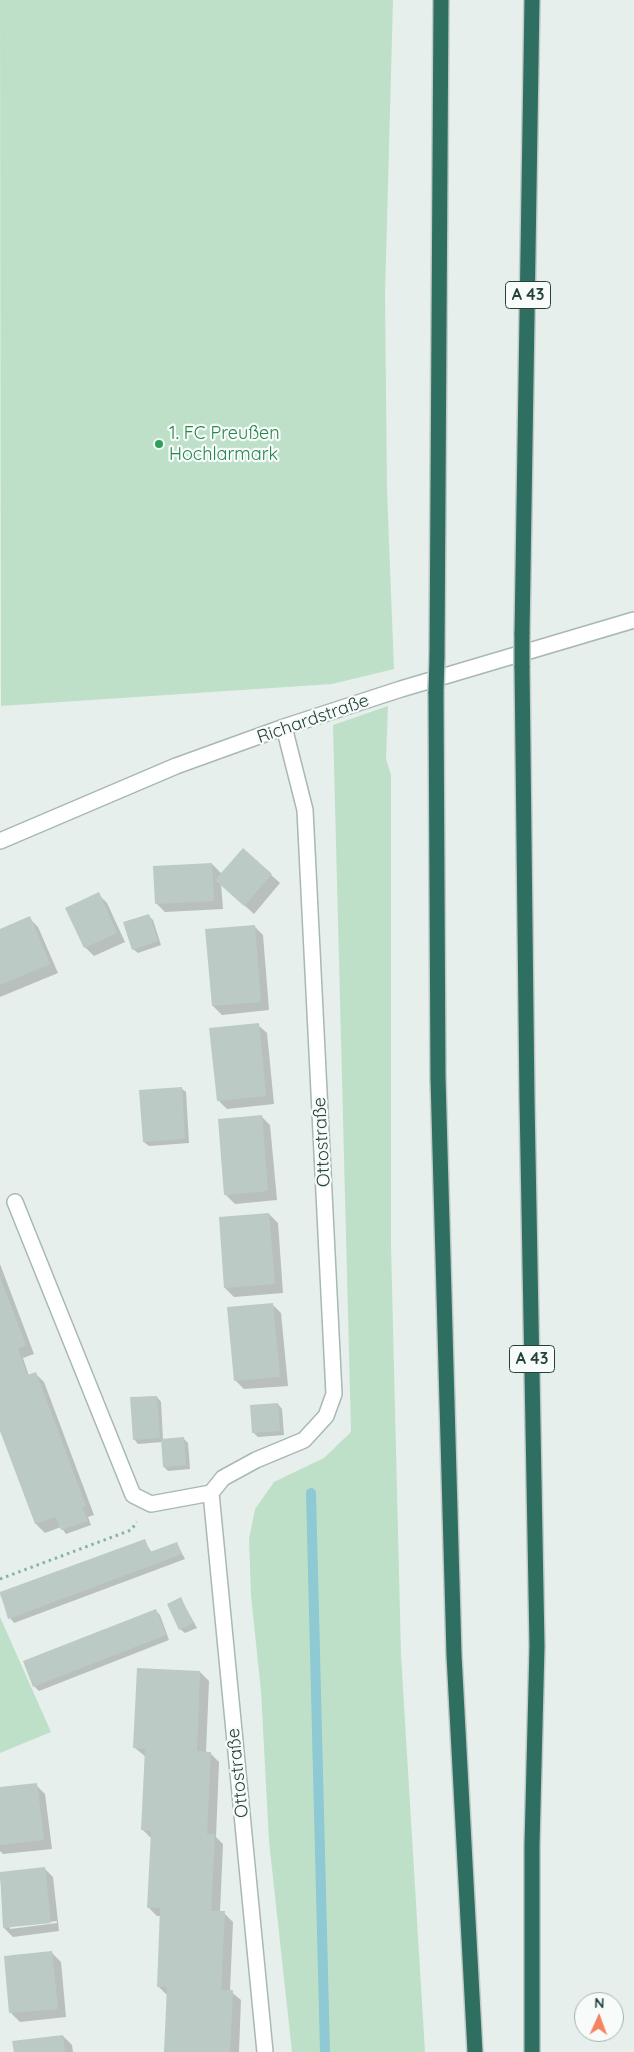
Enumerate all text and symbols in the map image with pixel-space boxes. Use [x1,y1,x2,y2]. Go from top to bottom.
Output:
road number: A 43 [506,282,550,308]
place label: 1. FC Preußen Hochlarmark [169,423,280,466]
marker: 1. FC Preußen Hochlarmark [153,438,165,450]
street label: Richardstraße [254,690,372,748]
street label: Ottostraße [309,1096,335,1188]
road number: A 43 [510,1346,554,1372]
street label: Ottostraße [223,1727,253,1819]
north arrow [574,1992,624,2042]
text: N [594,1994,605,2012]

